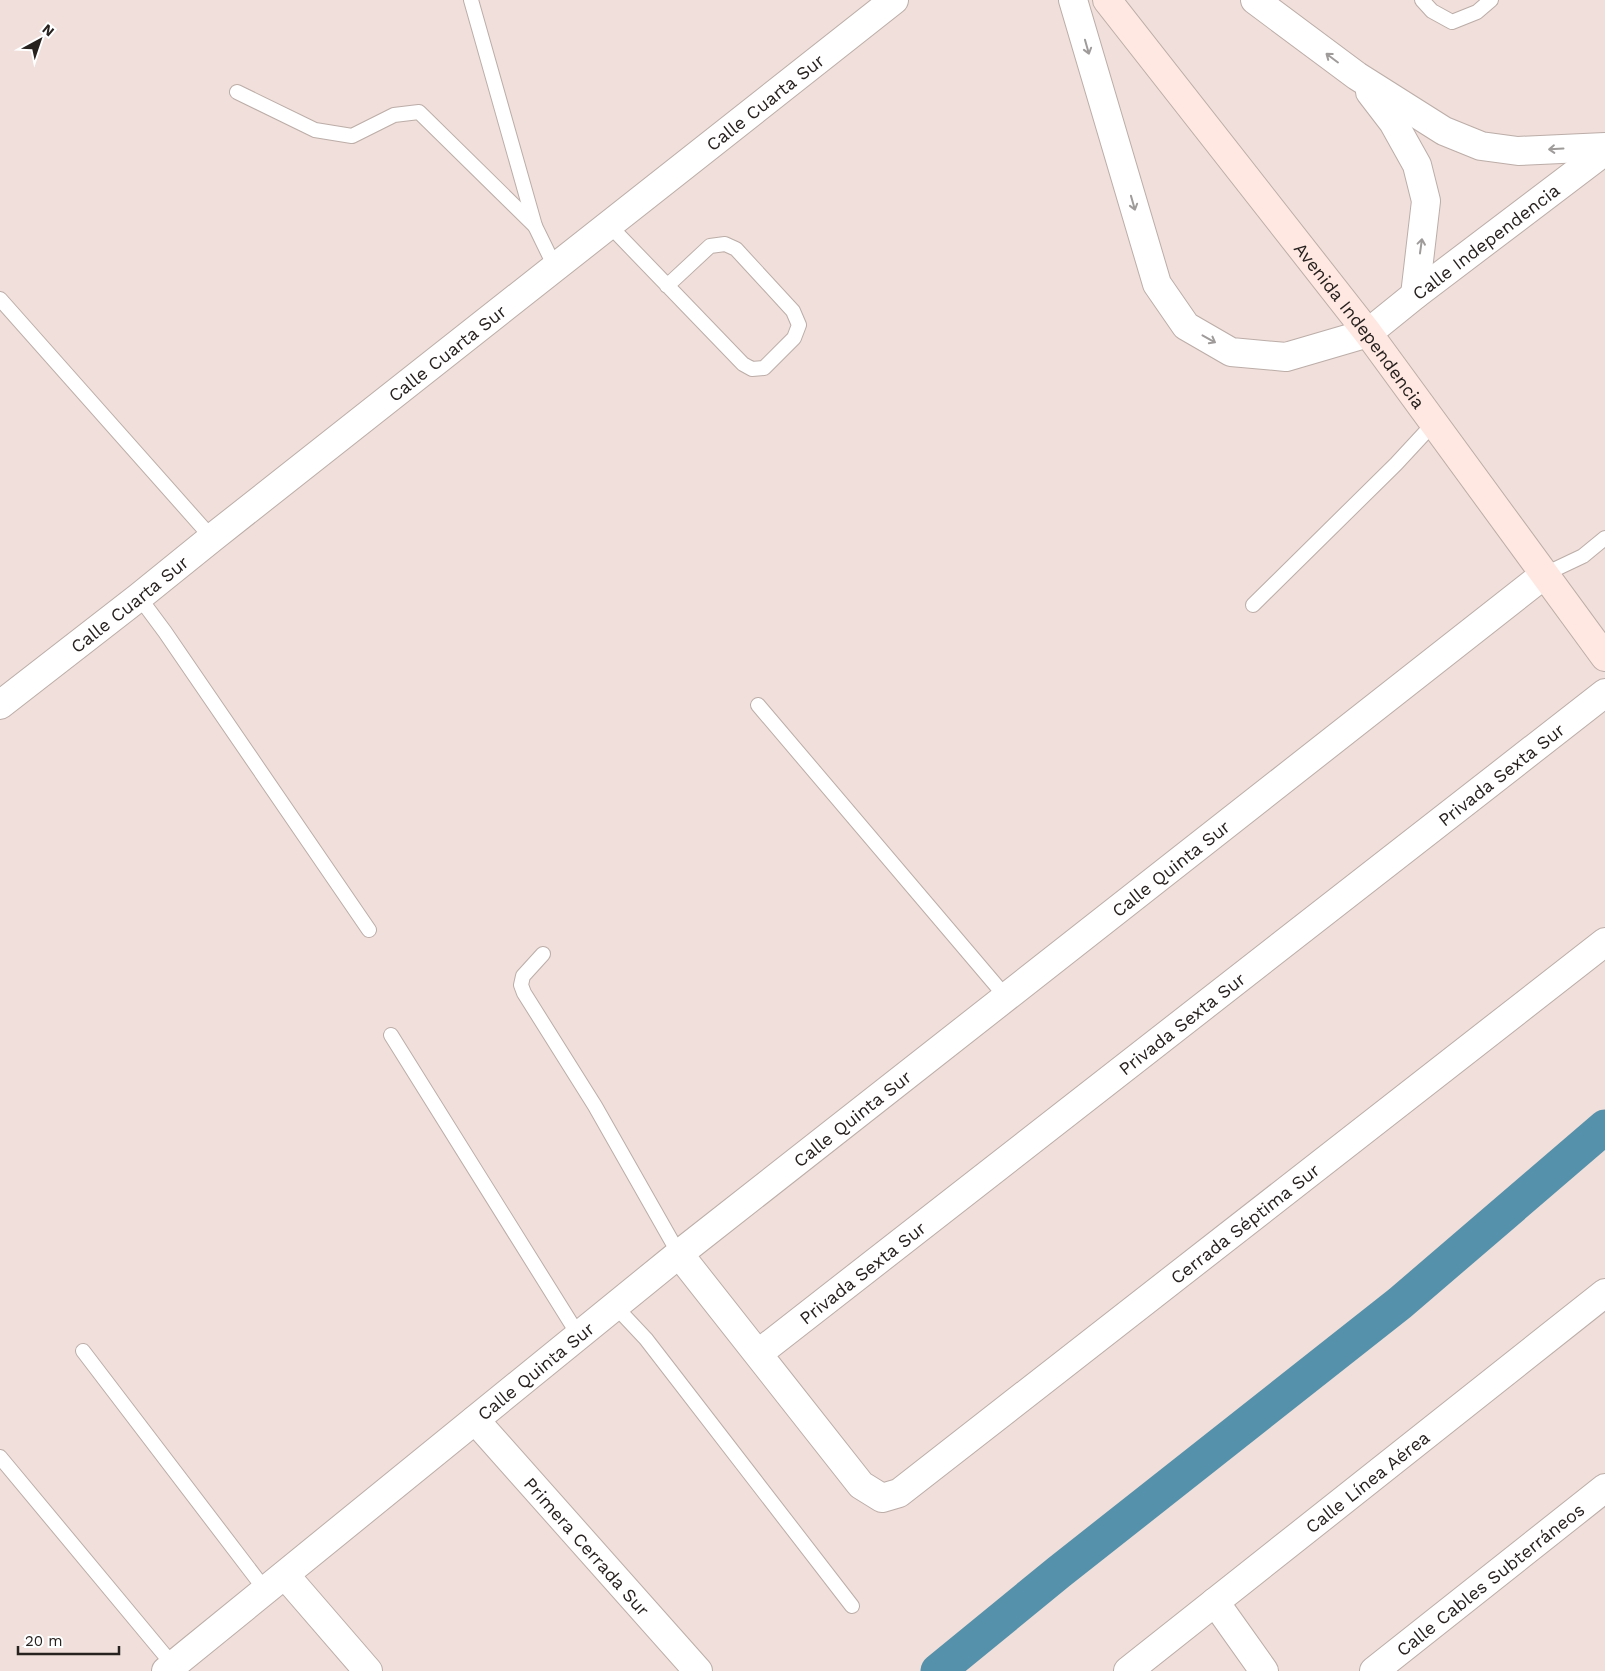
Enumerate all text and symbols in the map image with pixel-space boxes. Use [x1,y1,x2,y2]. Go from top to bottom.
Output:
north arrow [15,15,65,65]
text: N [39,21,57,40]
one-way arrow [1083,38,1093,54]
street label: Calle Cuarta Sur [702,49,828,155]
one-way arrow [1326,52,1339,63]
one-way arrow [1549,145,1565,154]
street label: Calle Independencia [1408,179,1563,304]
one-way arrow [1129,194,1139,210]
street label: Avenida Independencia [1290,238,1430,412]
one-way arrow [1416,239,1426,255]
street label: Calle Cuarta Sur [384,300,510,406]
one-way arrow [1202,334,1217,344]
street label: Calle Cuarta Sur [66,551,192,657]
street label: Privada Sexta Sur [1434,718,1568,830]
street label: Calle Quinta Sur [1107,815,1234,921]
street label: Privada Sexta Sur [1114,968,1249,1079]
street label: Calle Quinta Sur [789,1065,915,1171]
street label: Cerrada Séptima Sur [1166,1159,1323,1288]
street label: Privada Sexta Sur [795,1217,930,1328]
street label: Calle Quinta Sur [473,1317,598,1424]
street label: Calle Línea Aérea [1301,1426,1433,1537]
street label: Primera Cerrada Sur [520,1473,654,1620]
street label: Calle Cables Subterráneos [1392,1498,1588,1660]
scale bar [18,1624,119,1656]
text: 20 m [25,1632,63,1650]

